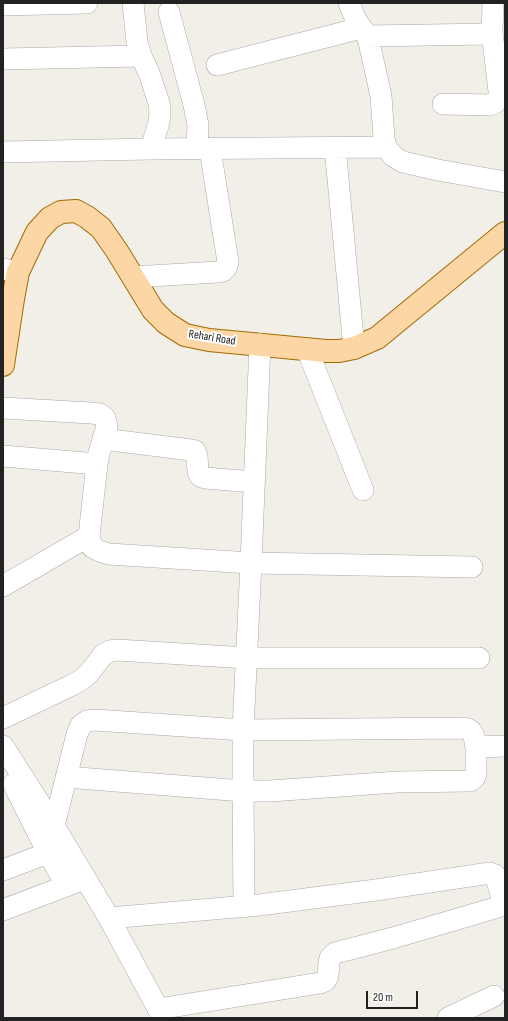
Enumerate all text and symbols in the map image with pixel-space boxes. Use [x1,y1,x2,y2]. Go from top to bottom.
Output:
street label: Rehari Road [187,327,237,349]
scale bar [368,983,420,1009]
text: 20 m [373,990,393,1005]

